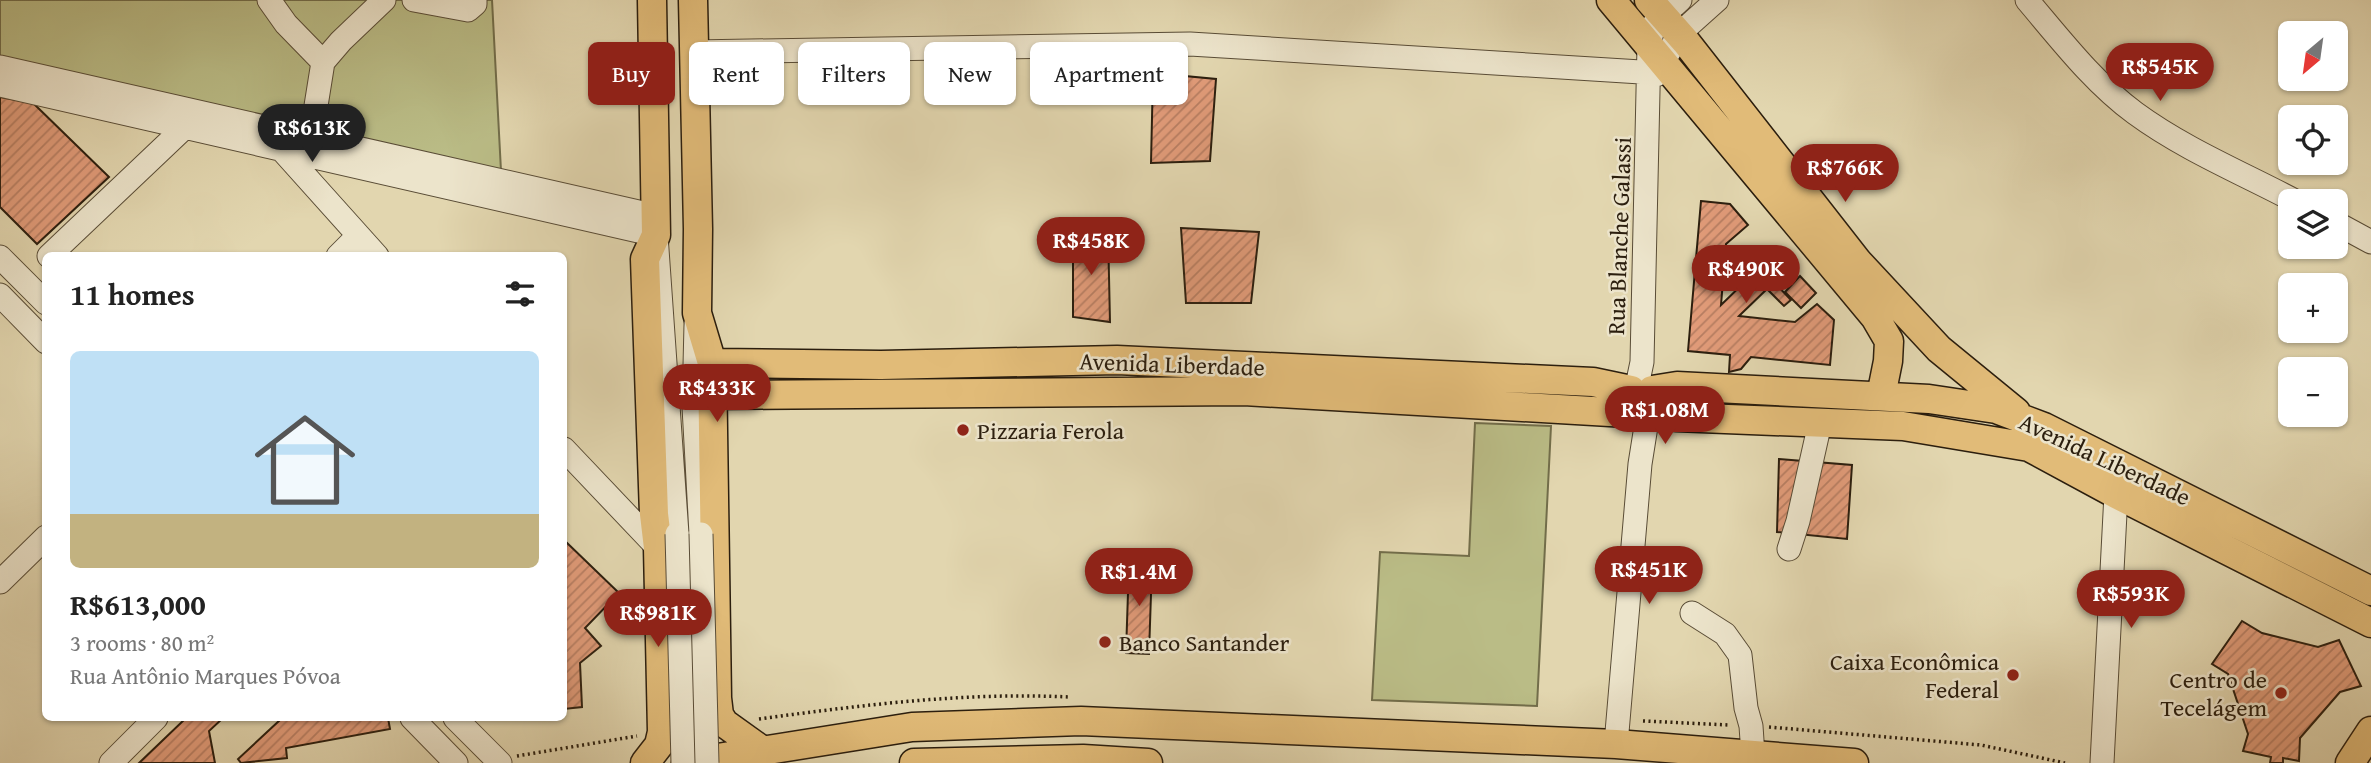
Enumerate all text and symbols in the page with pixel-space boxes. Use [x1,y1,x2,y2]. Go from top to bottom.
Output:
north arrow [2278,21,2348,91]
map controls [2278,21,2348,427]
chip: Buy [588,42,675,105]
chip: Rent [689,42,784,105]
chip: Filters [798,42,910,105]
chip: New [924,42,1016,105]
chip: Apartment [1030,42,1188,105]
pin: R$545K [2103,43,2217,103]
text: R$545K [2122,49,2198,82]
pin: R$613K [255,104,369,164]
button: locate [2278,105,2348,175]
text: R$613K [274,110,350,143]
street label: Rua Blanche Galassi [1598,136,1640,336]
pin: R$766K [1788,144,1902,204]
text: R$766K [1807,150,1883,183]
button: layers [2278,189,2348,259]
pin: R$458K [1034,218,1148,277]
text: R$458K [1053,223,1129,256]
pin: R$490K [1689,246,1803,305]
text: R$490K [1708,251,1784,284]
text: 11 homes [70,272,195,316]
button: + [2278,273,2348,343]
icon: filters [501,275,539,313]
street label: Avenida Liberdade [1079,343,1265,385]
button: − [2278,357,2348,427]
pin: R$433K [660,364,774,424]
text: R$433K [679,370,755,403]
pin: R$1.08M [1600,386,1730,446]
text: R$1.08M [1621,392,1709,425]
icon: home [242,397,368,523]
street label: Avenida Liberdade [2013,404,2197,514]
place label: Pizzaria Ferola [977,413,1125,448]
marker: Pizzaria Ferola [955,422,971,438]
pin: R$451K [1592,546,1706,606]
pin: R$1.4M [1082,548,1196,608]
text: R$451K [1611,552,1687,585]
text: R$1.4M [1101,554,1177,587]
pin: R$593K [2074,570,2188,630]
text: R$593K [2093,576,2169,609]
text: R$613,000 [70,582,206,626]
pin: R$981K [601,590,715,649]
text: R$981K [620,595,696,628]
place label: Banco Santander [1119,625,1290,660]
text: 3 rooms · 80 m² [70,626,214,659]
marker: Banco Santander [1097,634,1113,650]
place label: Caixa Econômica Federal [1830,644,2000,707]
text: Rua Antônio Marques Póvoa [70,659,341,692]
place label: Centro de Tecelágem [2160,662,2267,725]
marker: Caixa Econômica Federal [2005,667,2021,683]
marker: Centro de Tecelágem [2273,685,2289,701]

